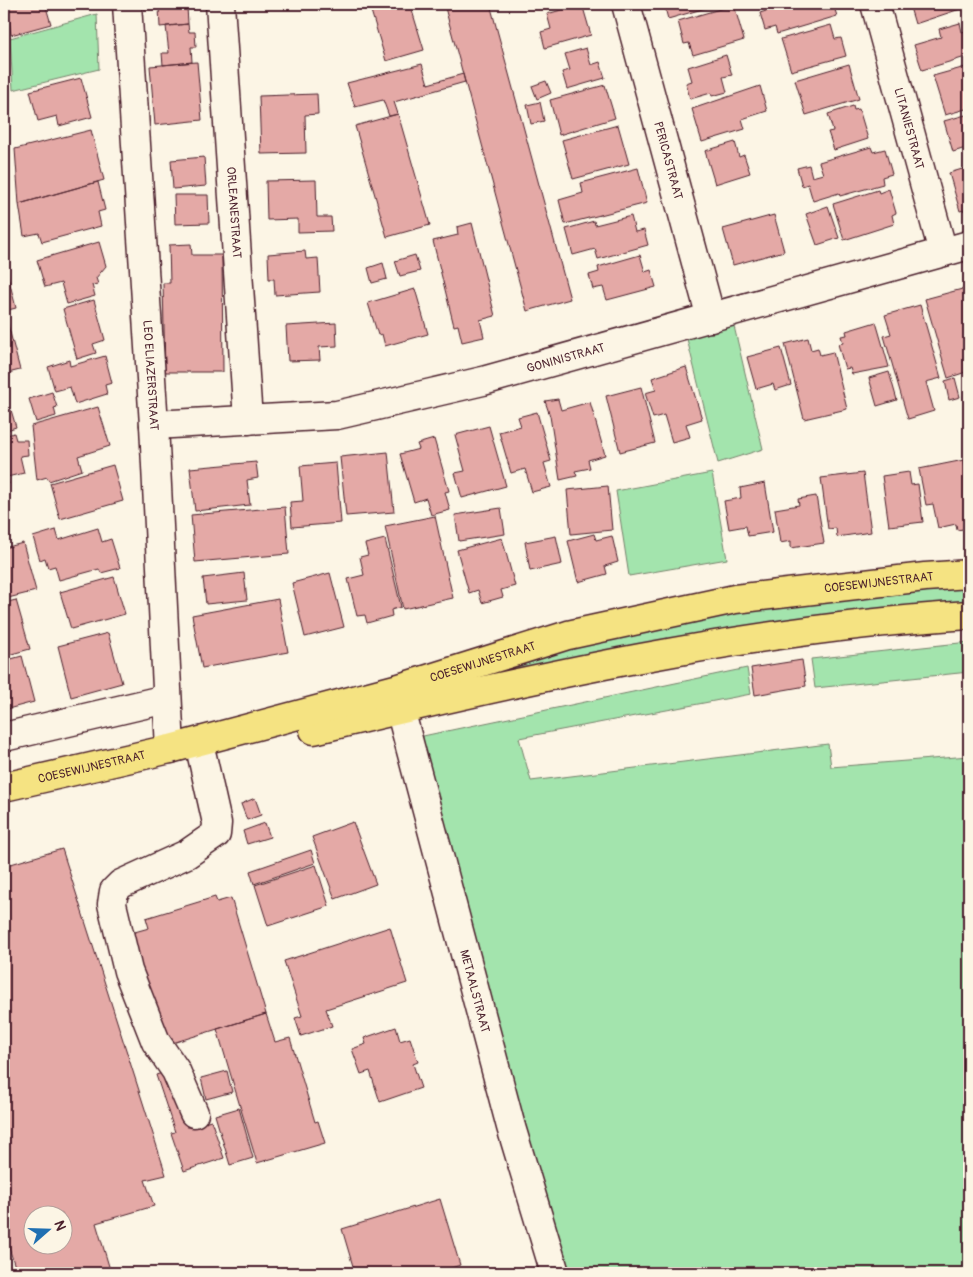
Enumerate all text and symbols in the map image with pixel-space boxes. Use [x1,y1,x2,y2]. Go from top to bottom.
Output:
street label: LITANIESTRAAT [891,86,928,171]
street label: PERICASTRAAT [651,120,686,201]
street label: ORLEANESTRAAT [223,166,245,259]
street label: LEO ELIAZERSTRAAT [140,319,162,431]
street label: GONINISTRAAT [525,340,607,376]
street label: COESEWIJNESTRAAT [823,569,934,596]
street label: COESEWIJNESTRAAT [428,638,538,685]
street label: COESEWIJNESTRAAT [37,747,147,786]
street label: METAALSTRAAT [457,948,493,1035]
north arrow [22,1204,72,1254]
text: N [50,1218,69,1233]

